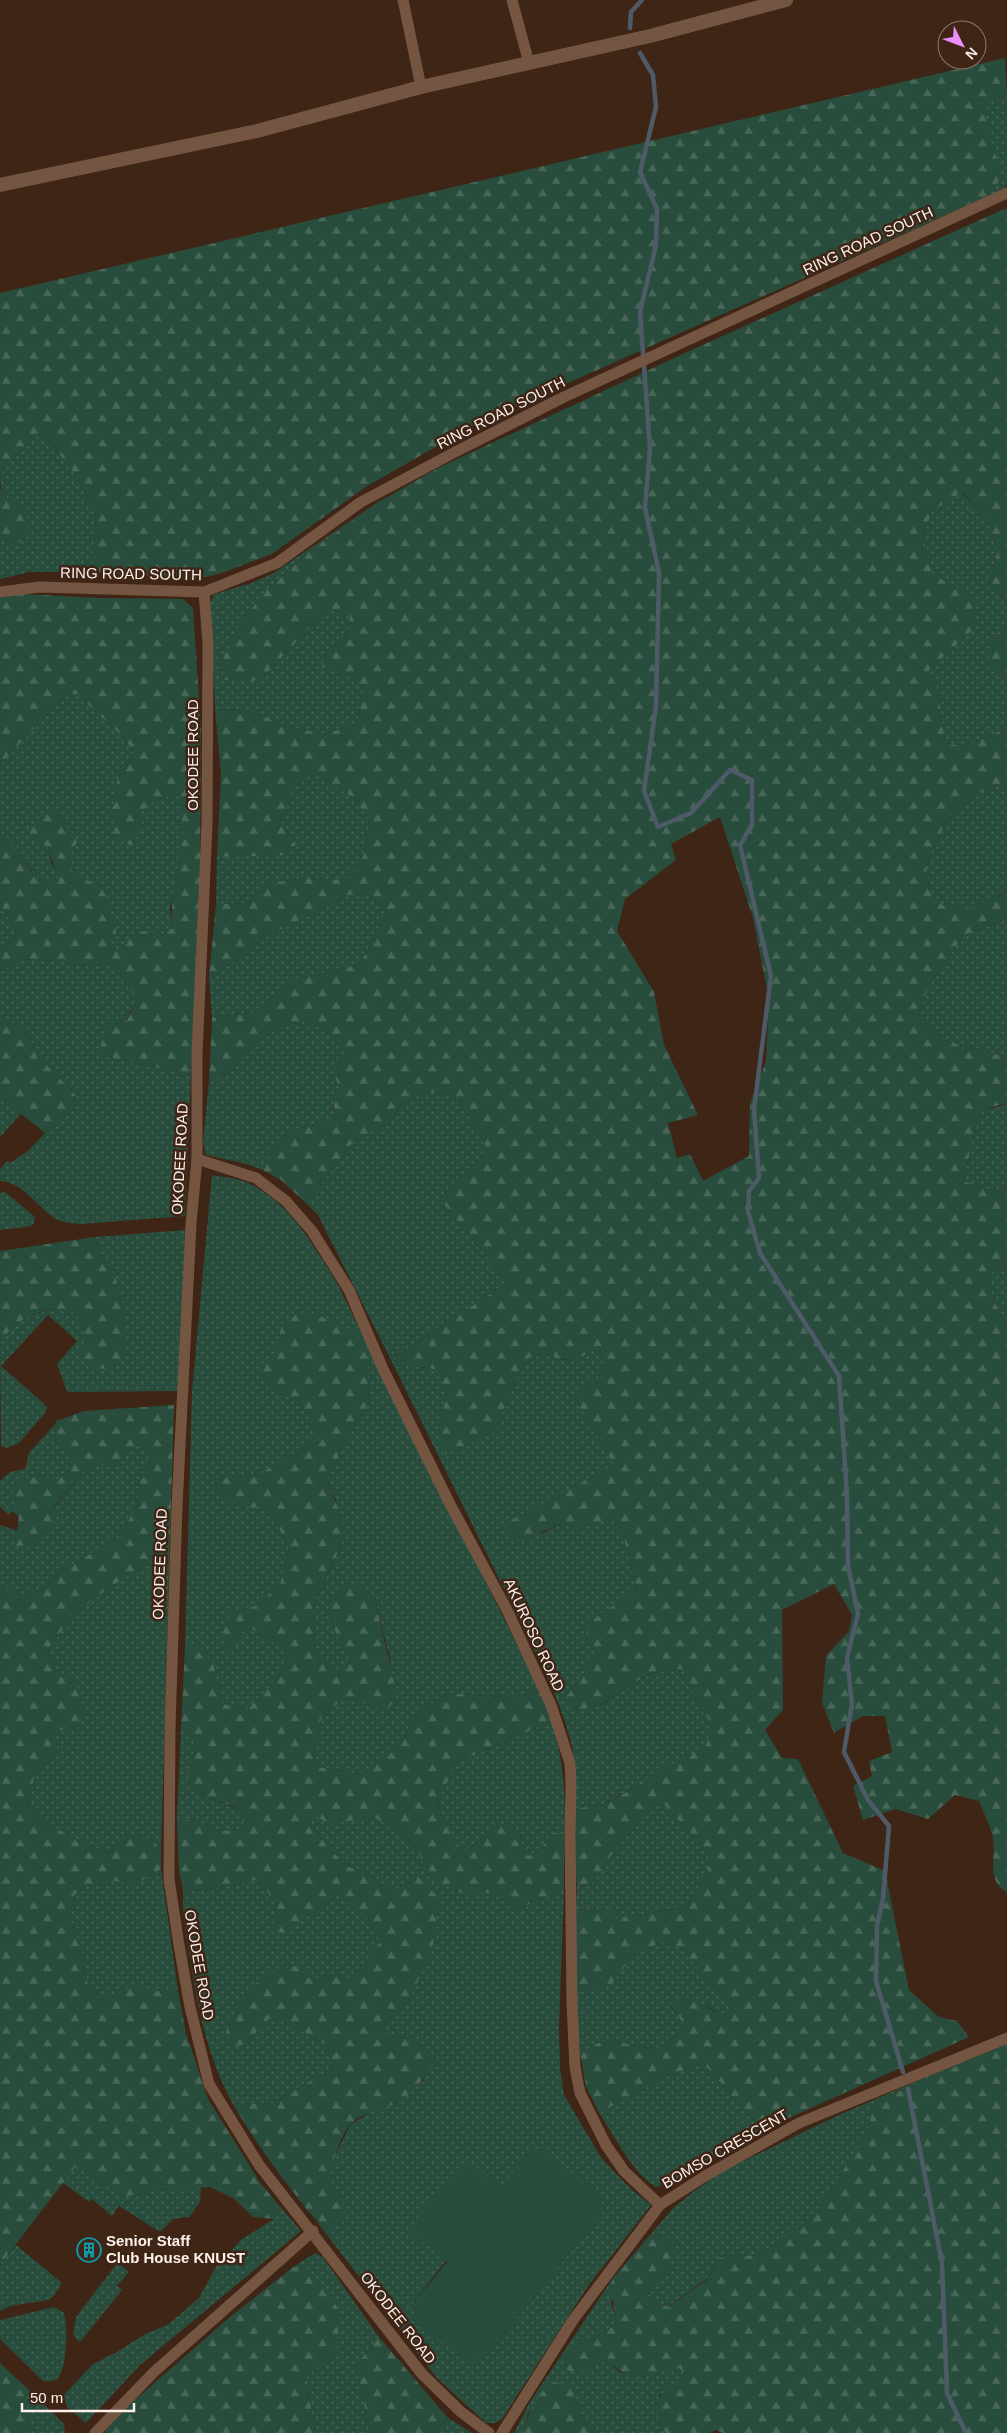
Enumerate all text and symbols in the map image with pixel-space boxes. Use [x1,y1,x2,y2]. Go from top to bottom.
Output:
north arrow [937,20,987,70]
text: N [962,45,981,63]
street label: RING ROAD SOUTH [800,203,936,278]
street label: RING ROAD SOUTH [434,373,568,452]
street label: RING ROAD SOUTH [60,564,202,583]
street label: OKODEE ROAD [184,699,201,811]
street label: OKODEE ROAD [168,1103,191,1215]
street label: OKODEE ROAD [149,1508,170,1620]
street label: AKUROSO ROAD [501,1576,568,1694]
street label: OKODEE ROAD [181,1908,218,2022]
street label: BOMSO CRESCENT [659,2106,791,2192]
place label: Senior Staff Club House KNUST [106,2232,245,2266]
building icon: Senior Staff Club House KNUST [76,2237,102,2263]
street label: OKODEE ROAD [357,2268,440,2367]
scale bar [22,2380,135,2412]
text: 50 m [30,2389,63,2406]

